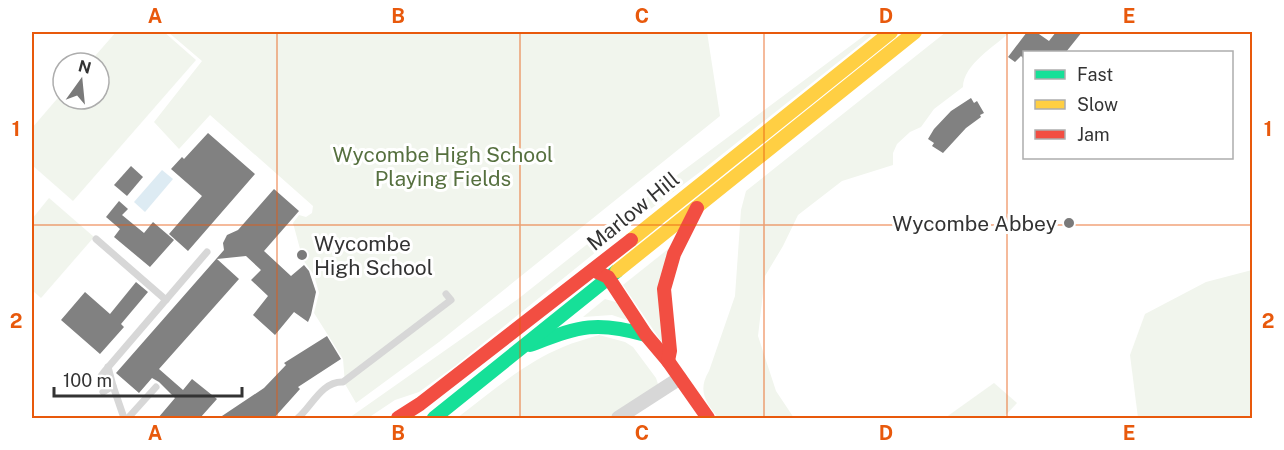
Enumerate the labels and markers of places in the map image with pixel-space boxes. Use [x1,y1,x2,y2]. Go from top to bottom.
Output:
place label: Wycombe Abbey [892,211,1057,236]
marker: Wycombe Abbey [1062,216,1076,230]
place label: Wycombe High School [314,231,433,280]
marker: Wycombe High School [295,248,309,262]

